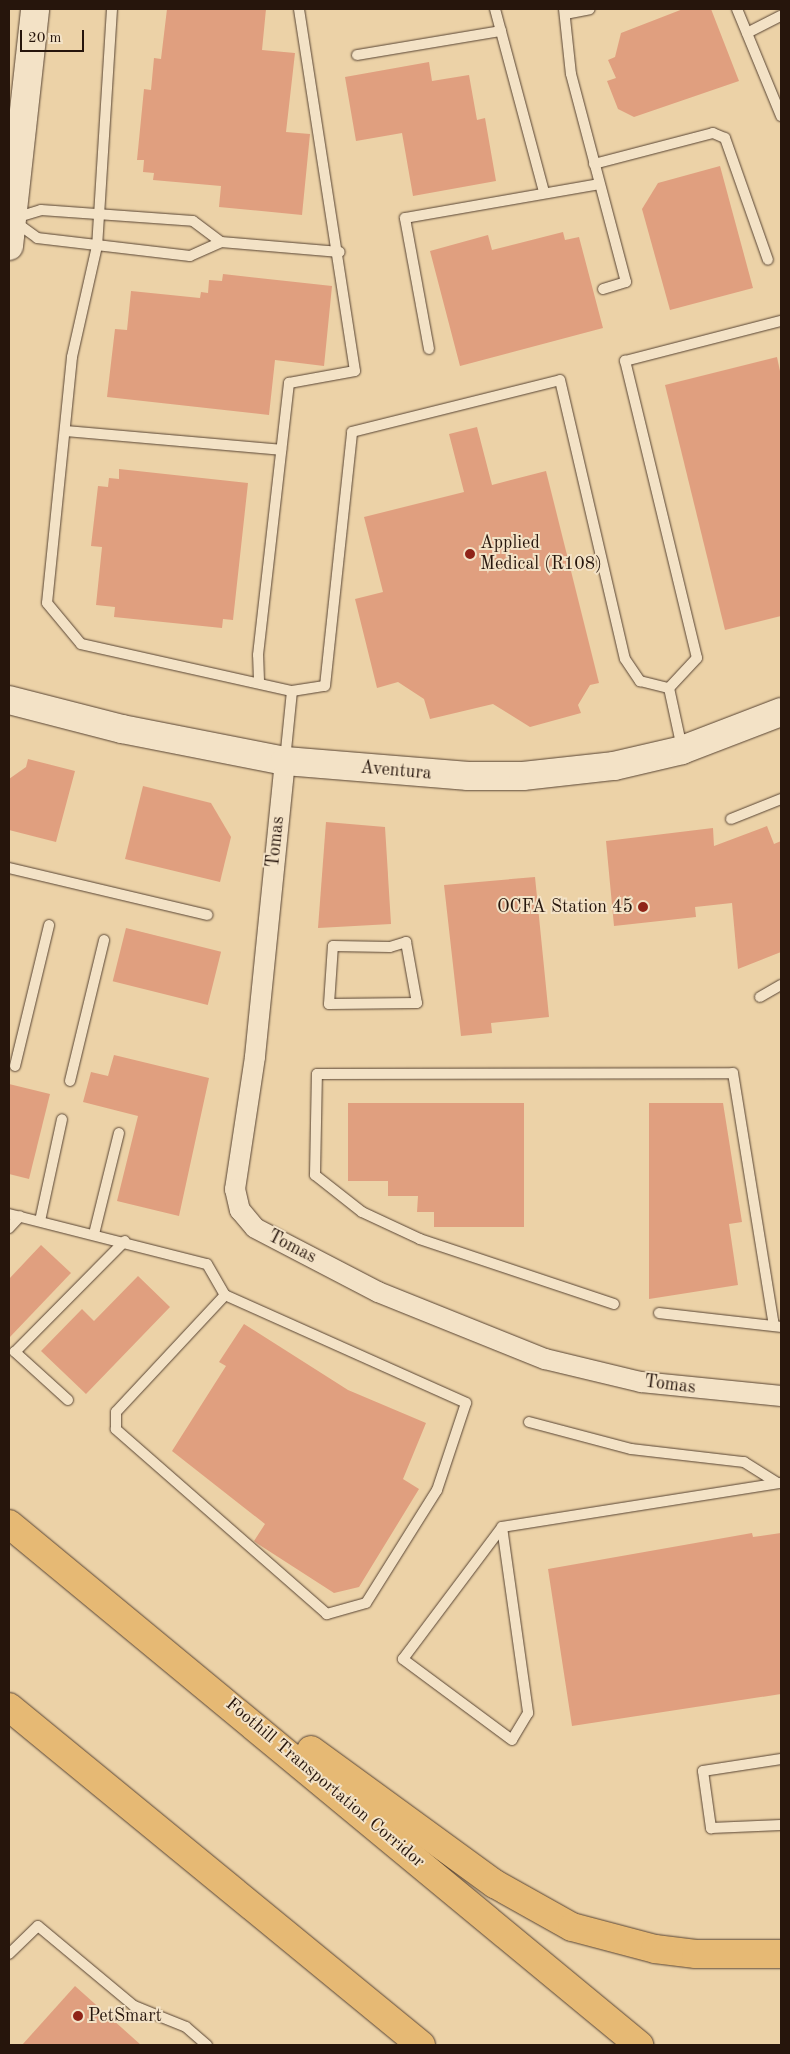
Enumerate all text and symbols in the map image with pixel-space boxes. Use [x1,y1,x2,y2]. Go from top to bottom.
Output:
scale bar [22,20,86,52]
text: 20 m [28,31,62,46]
place label: Applied Medical (R108) [480,533,602,576]
marker: Applied Medical (R108) [464,548,476,560]
street label: Aventura [359,757,433,785]
street label: Tomas [263,815,289,869]
place label: OCFA Station 45 [497,896,633,918]
marker: OCFA Station 45 [637,901,649,913]
street label: Tomas [264,1226,320,1268]
street label: Tomas [643,1371,697,1399]
street label: Foothill Transportation Corridor [221,1693,429,1873]
place label: PetSmart [88,2005,162,2027]
marker: PetSmart [72,2010,84,2022]

